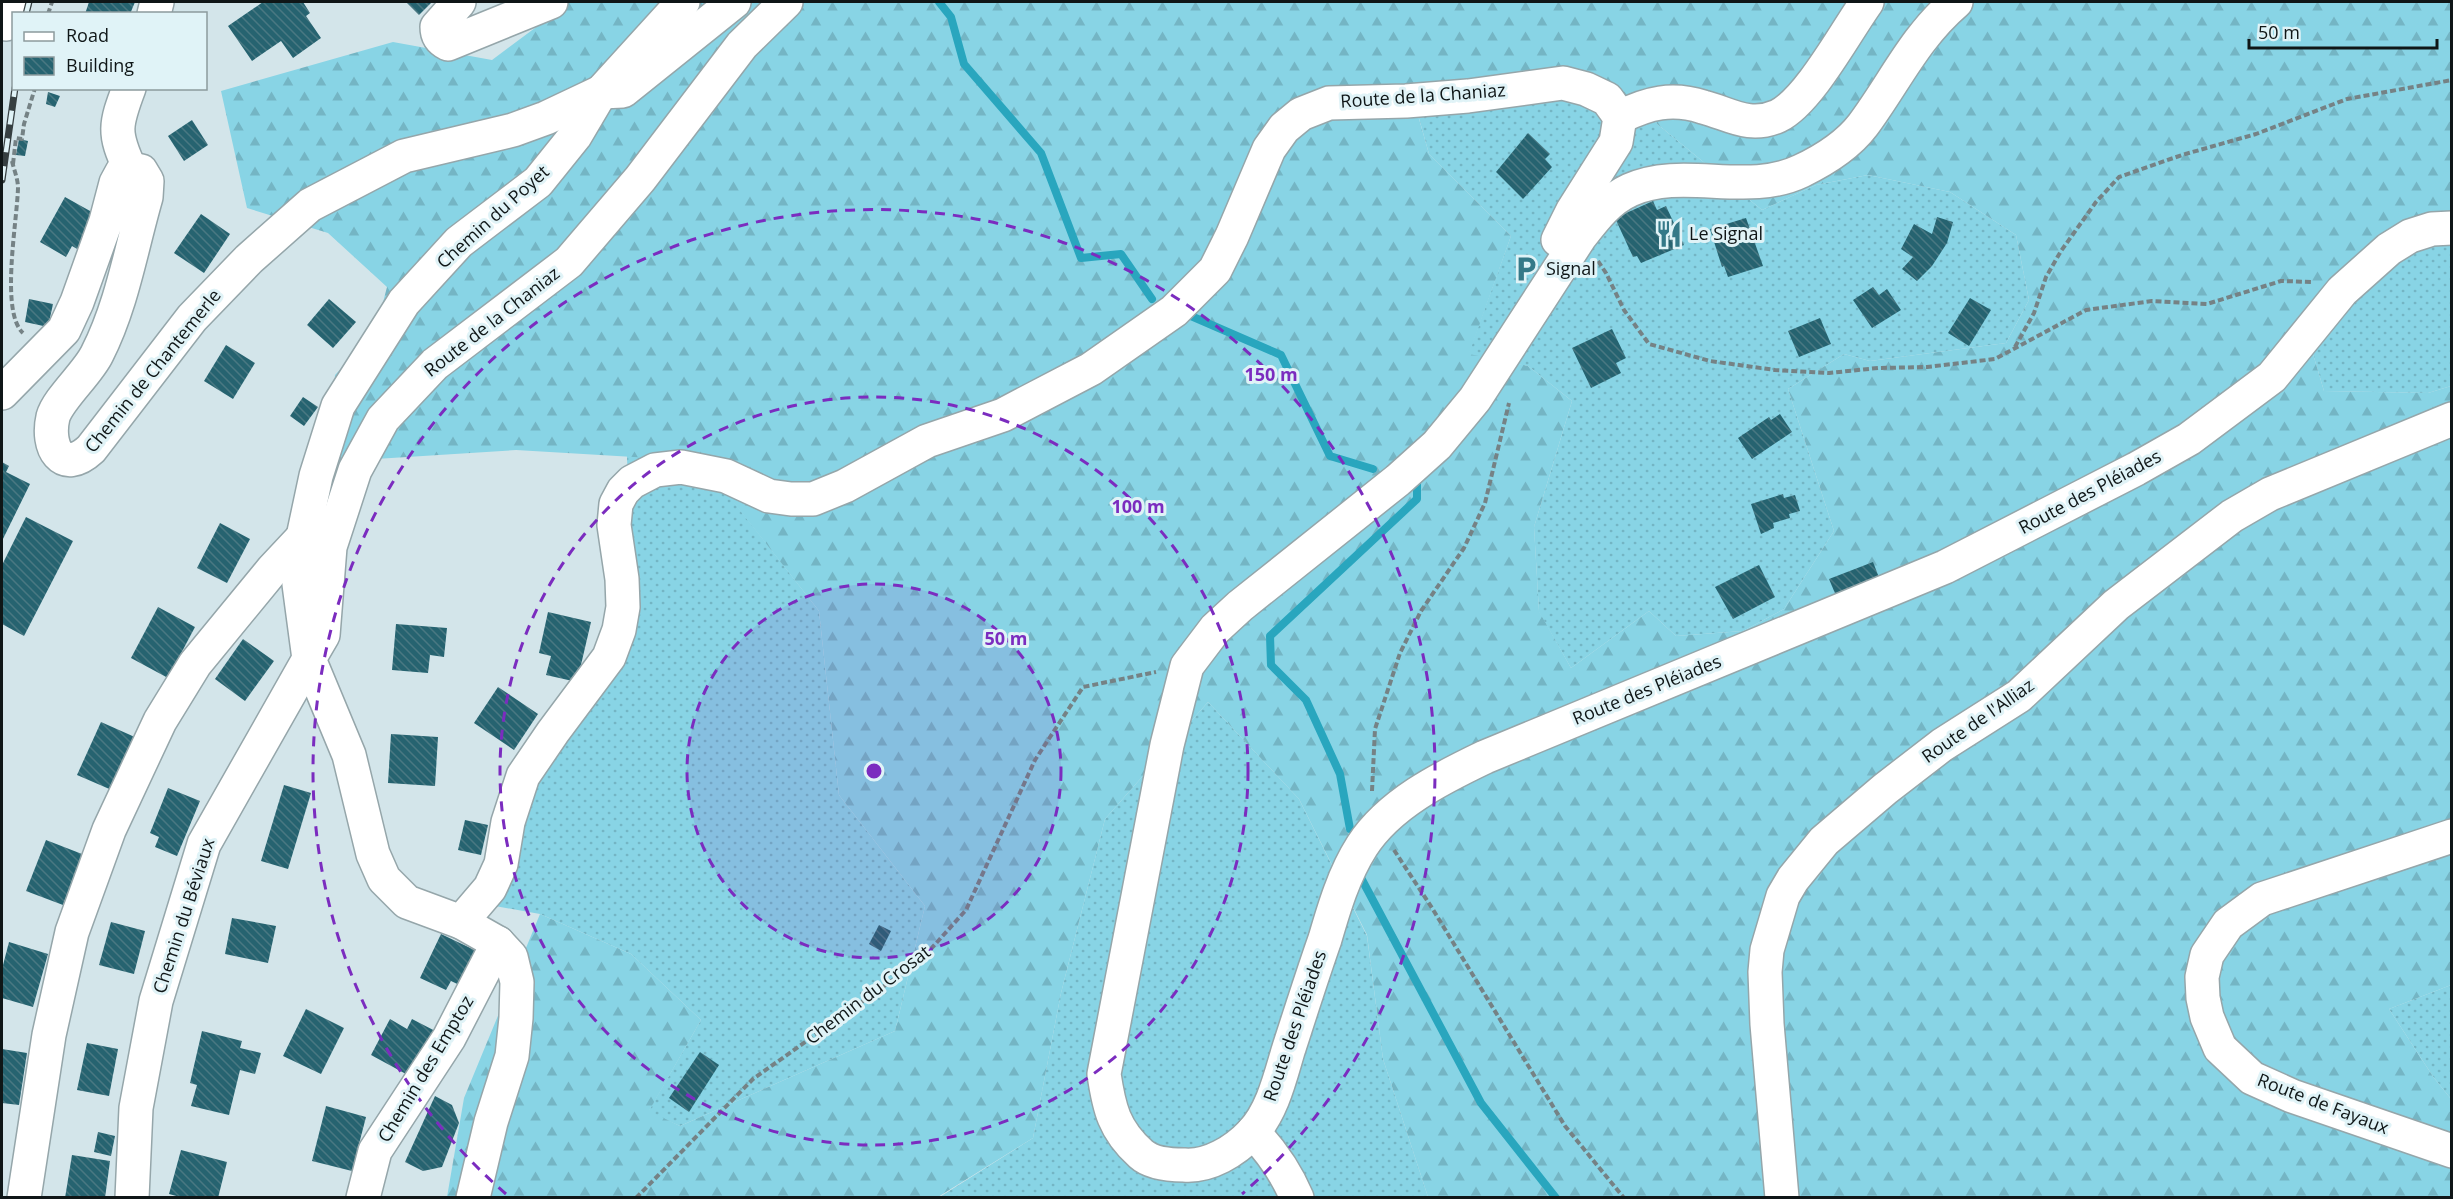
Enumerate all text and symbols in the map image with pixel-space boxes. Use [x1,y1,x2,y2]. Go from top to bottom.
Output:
legend [12,12,207,90]
scale bar [2249,12,2436,50]
text: 50 m [2258,20,2300,44]
text: Road [66,23,109,47]
text: Building [66,53,134,77]
street label: Route de la Chaniaz [1339,77,1506,113]
street label: Chemin du Poyet [431,159,554,273]
restaurant icon: Le Signal [1654,219,1684,249]
place label: Le Signal [1689,221,1763,245]
parking icon: Signal [1511,254,1541,284]
place label: Signal [1546,256,1596,280]
street label: Route de la Chaniaz [419,261,564,382]
street label: Chemin de Chantemerle [79,284,226,457]
text: 150 m [1244,362,1298,386]
street label: Route des Pléiades [2014,443,2165,539]
text: 100 m [1111,494,1165,518]
text: 50 m [985,626,1027,650]
street label: Route des Pléiades [1569,648,1724,730]
street label: Route de l'Alliaz [1917,673,2038,768]
centre of rings [864,761,884,781]
street label: Chemin du Béviaux [147,834,220,996]
street label: Chemin du Crosat [800,939,935,1049]
street label: Route des Pléiades [1257,947,1331,1104]
street label: Chemin des Emptoz [372,991,478,1146]
street label: Route de Fayaux [2254,1067,2393,1139]

